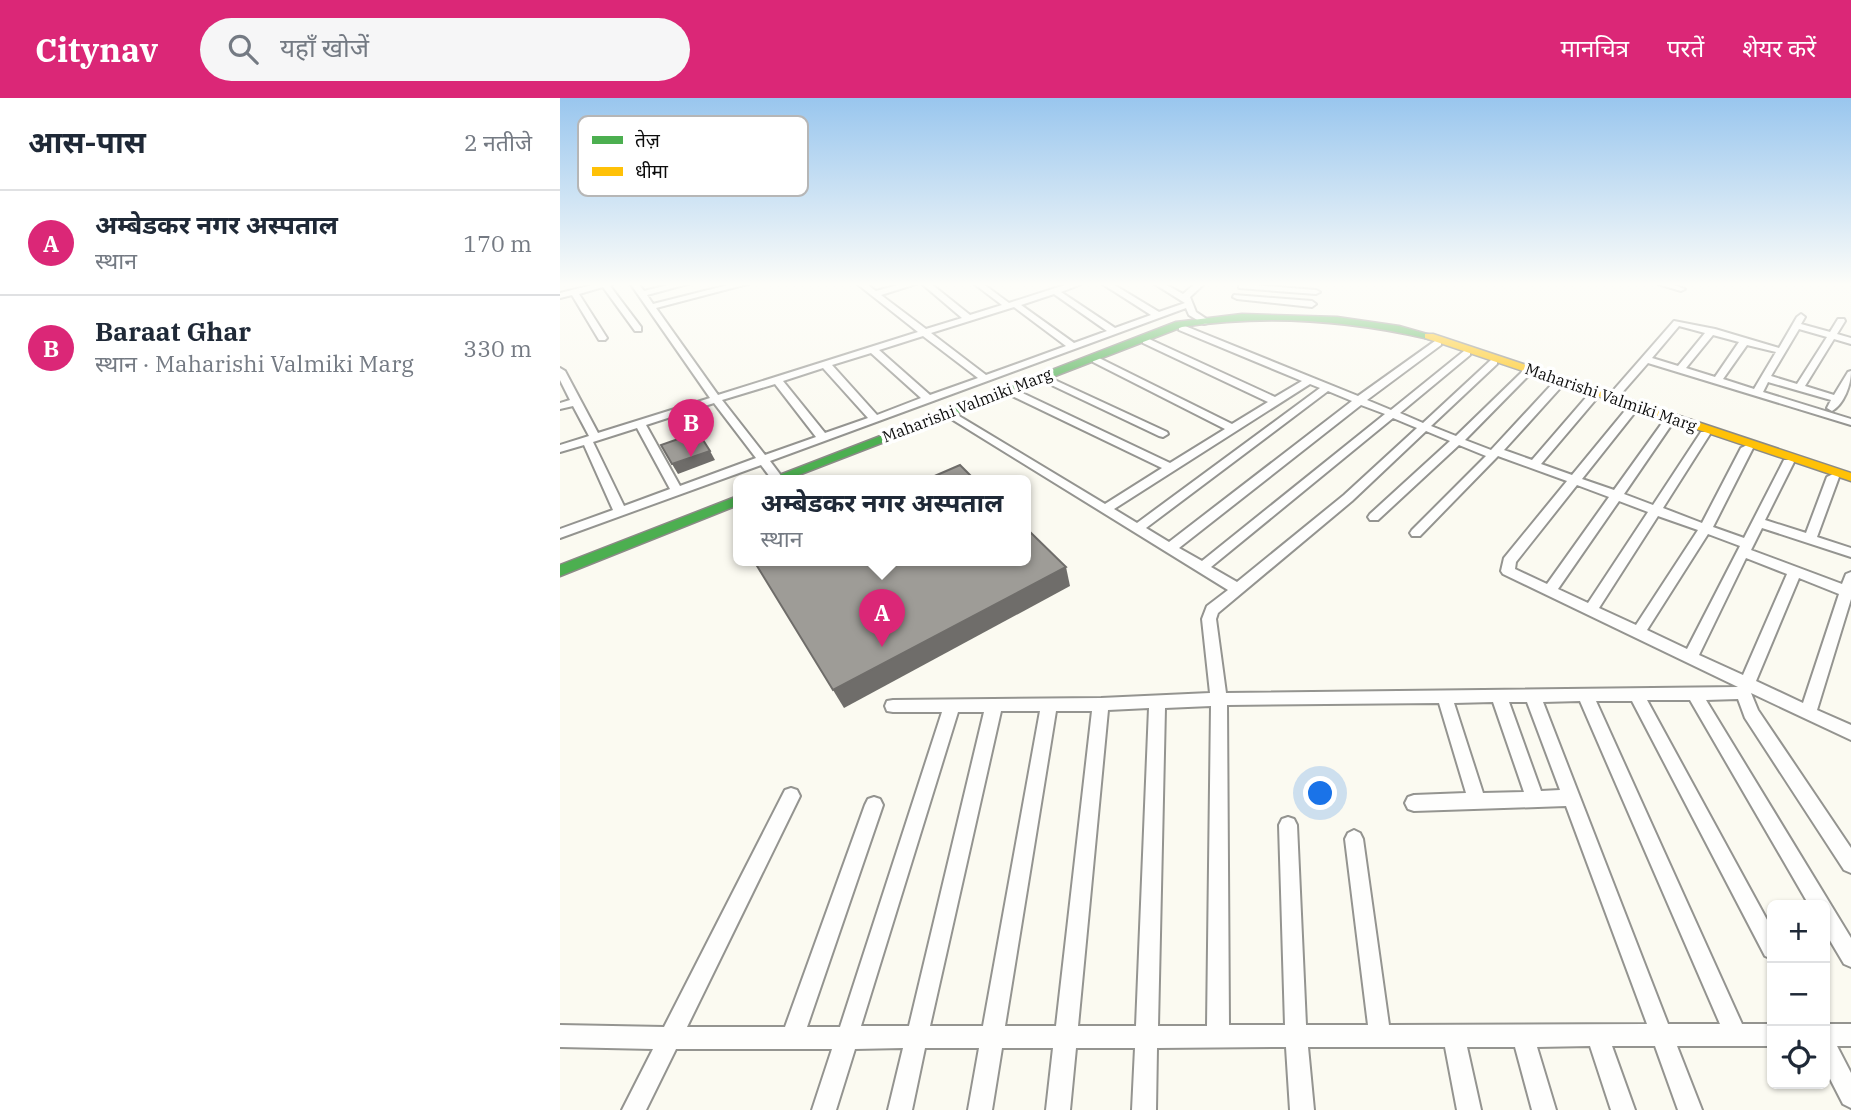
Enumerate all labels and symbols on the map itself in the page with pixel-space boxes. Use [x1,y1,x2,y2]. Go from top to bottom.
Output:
legend [578,116,808,196]
text: तेज़ [635,128,661,152]
text: धीमा [635,159,669,183]
street label: Maharishi Valmiki Marg [1523,358,1700,436]
street label: Maharishi Valmiki Marg [879,363,1055,447]
pin: B [668,399,714,457]
pin: A [859,589,905,647]
your location [1303,776,1337,810]

